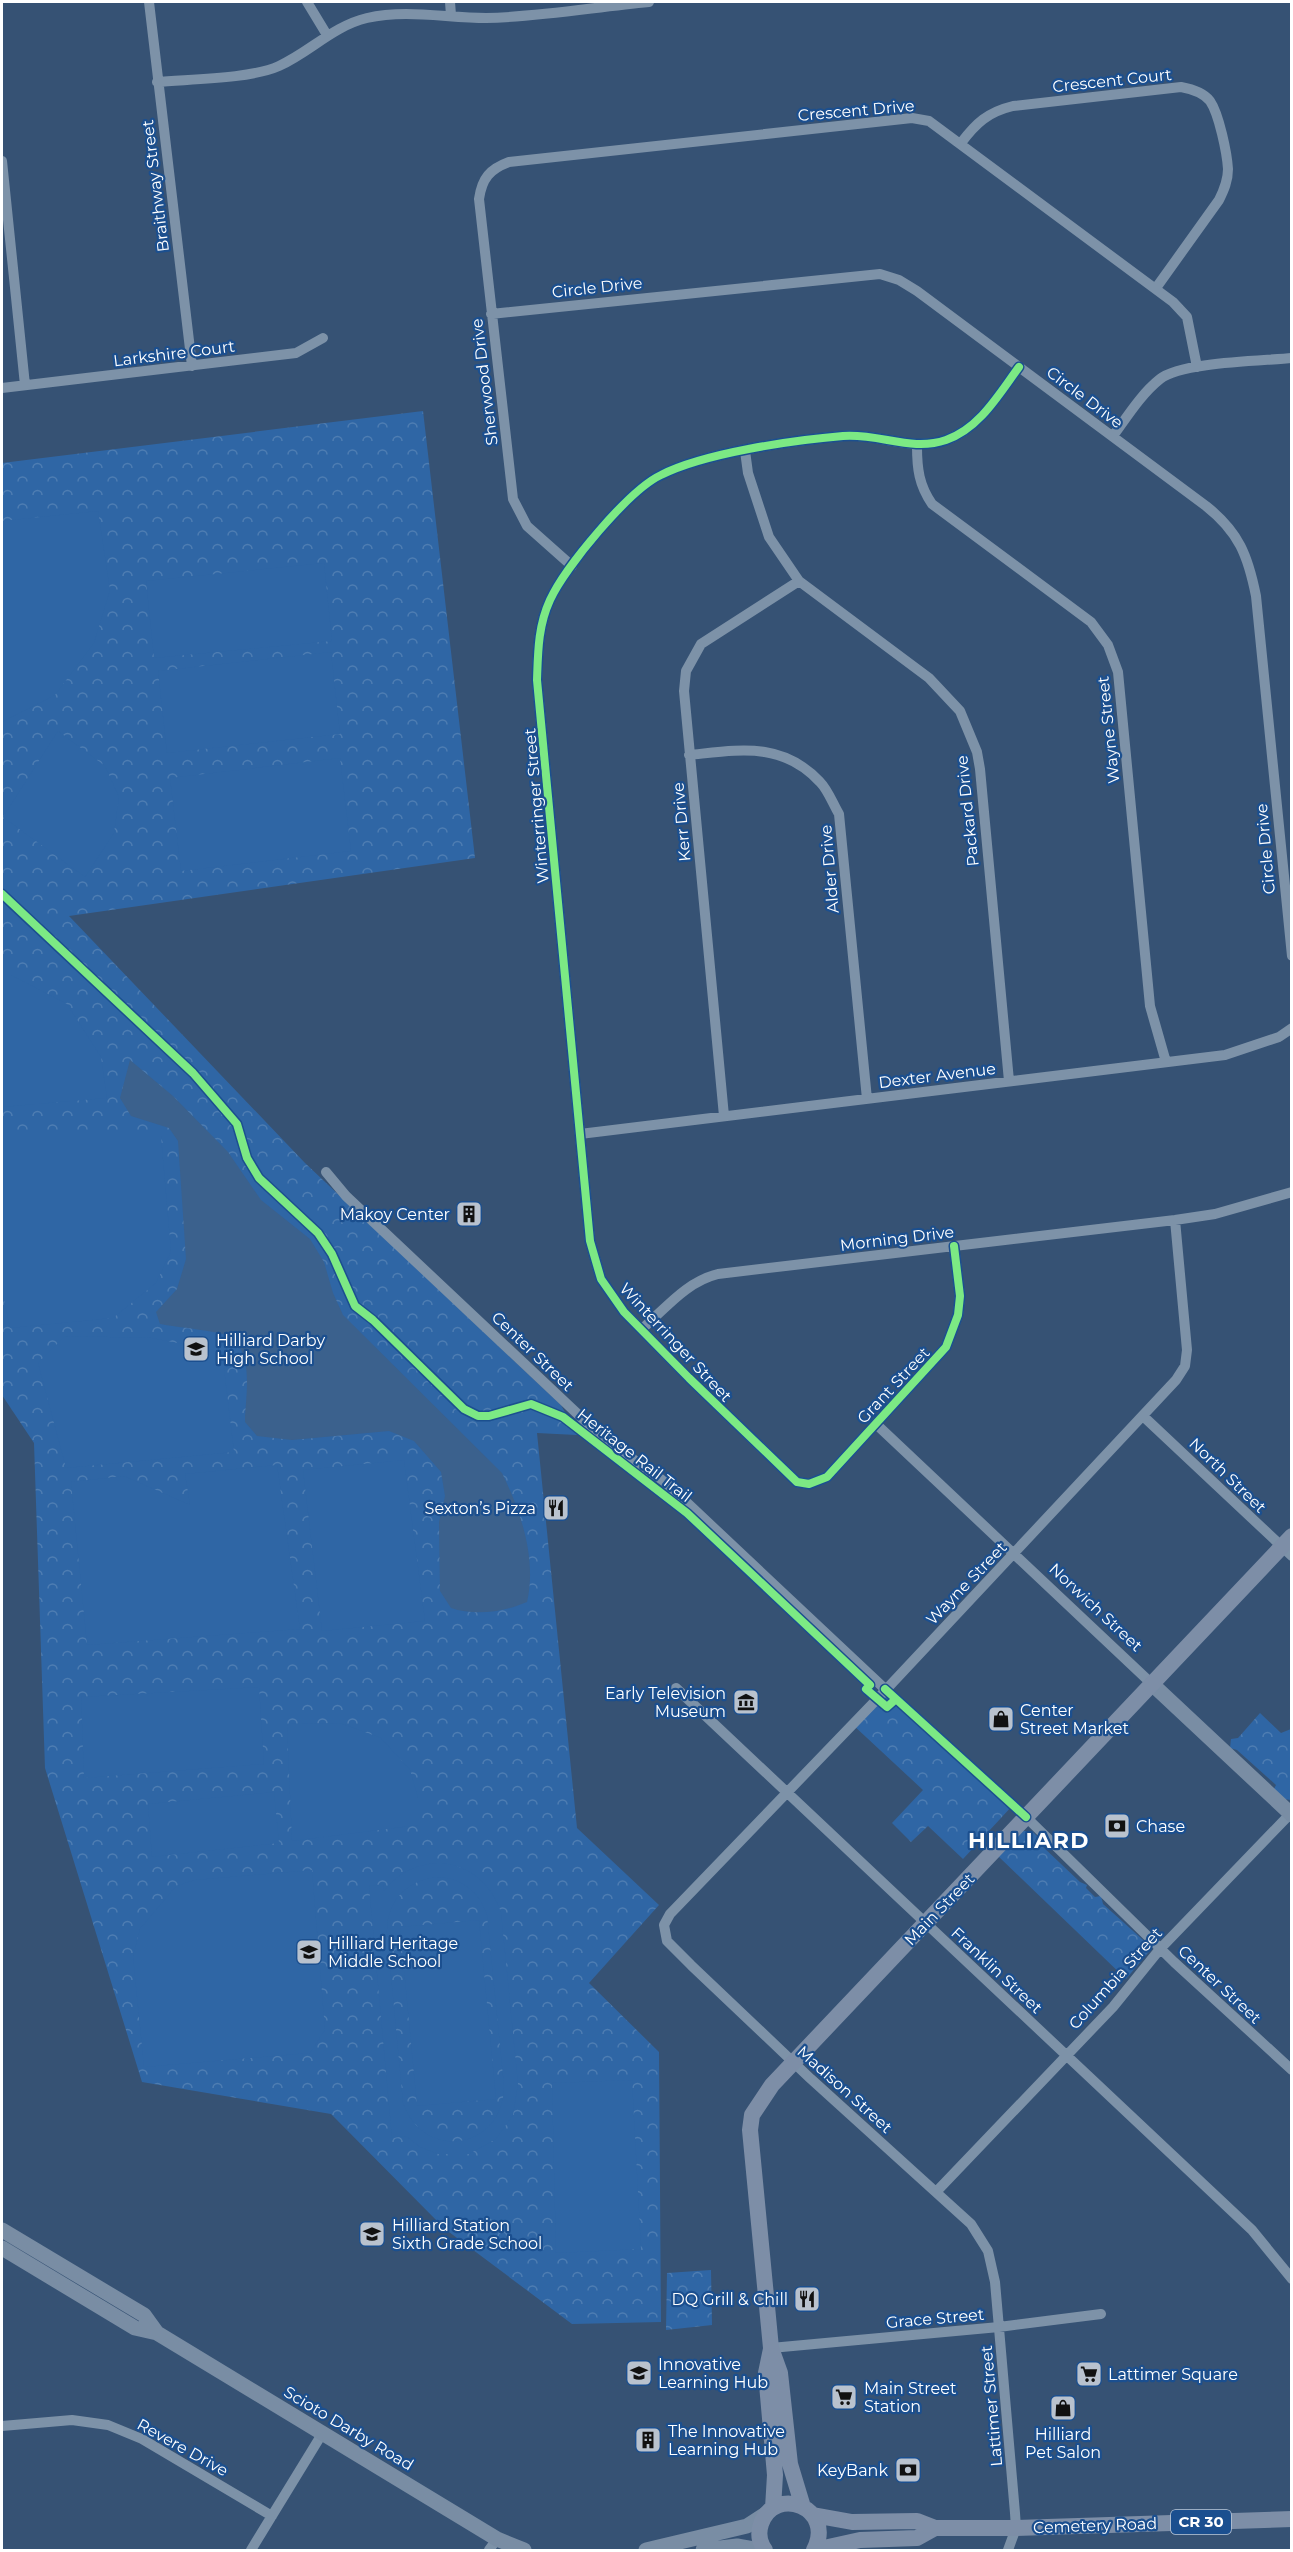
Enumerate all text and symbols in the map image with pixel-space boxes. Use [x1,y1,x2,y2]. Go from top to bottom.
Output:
street label: Crescent Court [1051,65,1173,96]
street label: Crescent Drive [797,96,915,125]
street label: Braithway Street [138,118,173,253]
street label: Circle Drive [551,273,643,302]
street label: Sherwood Drive [467,317,502,447]
street label: Larkshire Court [112,337,236,370]
street label: Circle Drive [1043,362,1127,432]
street label: Wayne Street [1093,675,1124,785]
street label: Winterringer Street [520,727,553,884]
street label: Packard Drive [952,754,983,867]
street label: Kerr Drive [669,782,694,862]
street label: Circle Drive [1252,803,1279,895]
street label: Alder Drive [816,824,843,914]
street label: Dexter Avenue [877,1059,997,1092]
building icon: Makoy Center [454,1199,484,1229]
place label: Makoy Center [340,1205,450,1224]
street label: Morning Drive [839,1222,955,1255]
street label: Winterringer Street [616,1279,736,1406]
street label: Center Street [488,1308,578,1395]
place label: Hilliard Darby High School [216,1331,325,1368]
school or university icon: Hilliard Darby High School [181,1334,211,1364]
street label: Grant Street [853,1343,934,1427]
street label: Heritage Rail Trail [574,1405,696,1506]
street label: North Street [1185,1434,1270,1517]
restaurant icon: Sexton’s Pizza [541,1493,571,1523]
place label: Sexton’s Pizza [425,1499,536,1518]
street label: Wayne Street [922,1538,1011,1629]
street label: Norwich Street [1045,1559,1147,1656]
place label: Early Television Museum [605,1684,726,1721]
museum icon: Early Television Museum [731,1687,761,1717]
place label: Center Street Market [1020,1701,1129,1738]
shop icon: Center Street Market [986,1704,1016,1734]
bank icon: Chase [1102,1811,1132,1841]
place label: Chase [1136,1817,1185,1836]
district label: HILLIARD [968,1827,1090,1854]
street label: Main Street [900,1869,979,1949]
street label: Franklin Street [947,1923,1046,2018]
street label: Columbia Street [1065,1923,1166,2033]
place label: Hilliard Heritage Middle School [328,1934,458,1971]
school or university icon: Hilliard Heritage Middle School [294,1937,324,1967]
street label: Center Street [1174,1941,1265,2028]
street label: Madison Street [793,2042,896,2137]
place label: Hilliard Station Sixth Grade School [392,2216,542,2253]
school or university icon: Hilliard Station Sixth Grade School [357,2219,387,2249]
restaurant icon: DQ Grill & Chill [792,2284,822,2314]
place label: DQ Grill & Chill [671,2290,788,2309]
street label: Grace Street [885,2305,986,2332]
street label: Lattimer Street [977,2344,1006,2467]
place label: Innovative Learning Hub [658,2355,768,2392]
school or university icon: Innovative Learning Hub [624,2358,654,2388]
supermarket icon: Lattimer Square [1074,2359,1104,2389]
place label: Lattimer Square [1108,2365,1238,2384]
place label: Main Street Station [864,2379,957,2416]
street label: Scioto Darby Road [281,2382,417,2475]
supermarket icon: Main Street Station [829,2382,859,2412]
shop icon: Hilliard Pet Salon [1048,2393,1078,2423]
street label: Revere Drive [134,2415,232,2480]
place label: The Innovative Learning Hub [668,2422,785,2459]
building icon: The Innovative Learning Hub [633,2425,663,2455]
place label: Hilliard Pet Salon [1025,2425,1101,2462]
bank icon: KeyBank [893,2455,923,2485]
place label: KeyBank [817,2461,888,2480]
road number: CR 30 [1171,2510,1231,2534]
street label: Cemetery Road [1033,2514,1157,2537]

